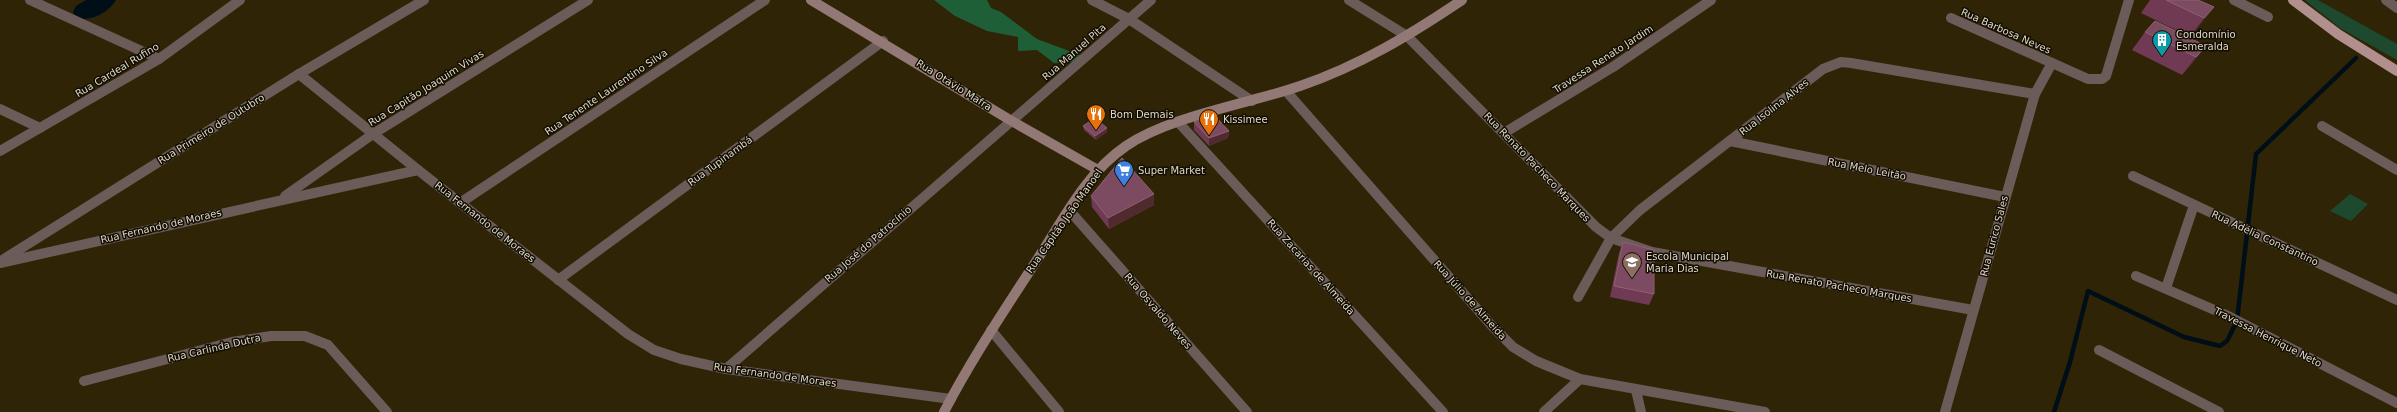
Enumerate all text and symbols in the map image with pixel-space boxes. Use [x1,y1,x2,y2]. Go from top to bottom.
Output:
street label: Rua Barbosa Neves [1959,6,2053,56]
street label: Rua Manuel Pita [1040,21,1108,83]
street label: Travessa Renato Jardim [1550,23,1655,96]
building icon: Condomínio Esmeralda [2151,29,2173,57]
place label: Condomínio Esmeralda [2176,29,2236,52]
street label: Rua Cardeal Rufino [73,41,161,99]
street label: Rua Tenente Laurentino Silva [543,47,669,137]
street label: Rua Capitão Joaquim Vivas [366,48,486,128]
street label: Rua Otávio Mafra [914,57,994,113]
street label: Rua Isolina Alves [1737,77,1811,137]
street label: Rua Primeiro de Outubro [156,92,266,166]
restaurant icon: Bom Demais [1085,103,1107,131]
restaurant icon: Kissimee [1198,108,1220,136]
place label: Bom Demais [1110,109,1174,120]
street label: Rua Renato Pacheco Marques [1482,110,1592,224]
place label: Kissimee [1223,114,1268,125]
street label: Rua Tupinambá [686,134,754,188]
street label: Rua Melo Leitão [1827,156,1907,182]
supermarket icon: Super Market [1113,159,1135,187]
place label: Super Market [1138,165,1205,176]
street label: Rua Capitão João Manoel [1024,167,1104,275]
street label: Rua Fernando de Moraes [433,180,537,264]
street label: Rua Eurico Sales [1978,194,2010,278]
street label: Rua José do Patrocínio [823,204,913,284]
street label: Rua Fernando de Moraes [99,207,223,245]
street label: Rua Adélia Constantino [2210,208,2320,268]
street label: Rua Zacarias de Almeida [1265,217,1357,317]
school or university icon: Escola Municipal Maria Dias [1621,251,1643,279]
place label: Escola Municipal Maria Dias [1646,251,1729,274]
street label: Rua Júlio de Almeida [1432,258,1508,342]
street label: Rua Renato Pacheco Marques [1765,268,1913,304]
street label: Rua Osvaldo Neves [1122,271,1194,351]
street label: Travessa Henrique Neto [2211,305,2324,369]
street label: Rua Carlinda Dutra [166,332,262,364]
street label: Rua Fernando de Moraes [713,361,837,389]

